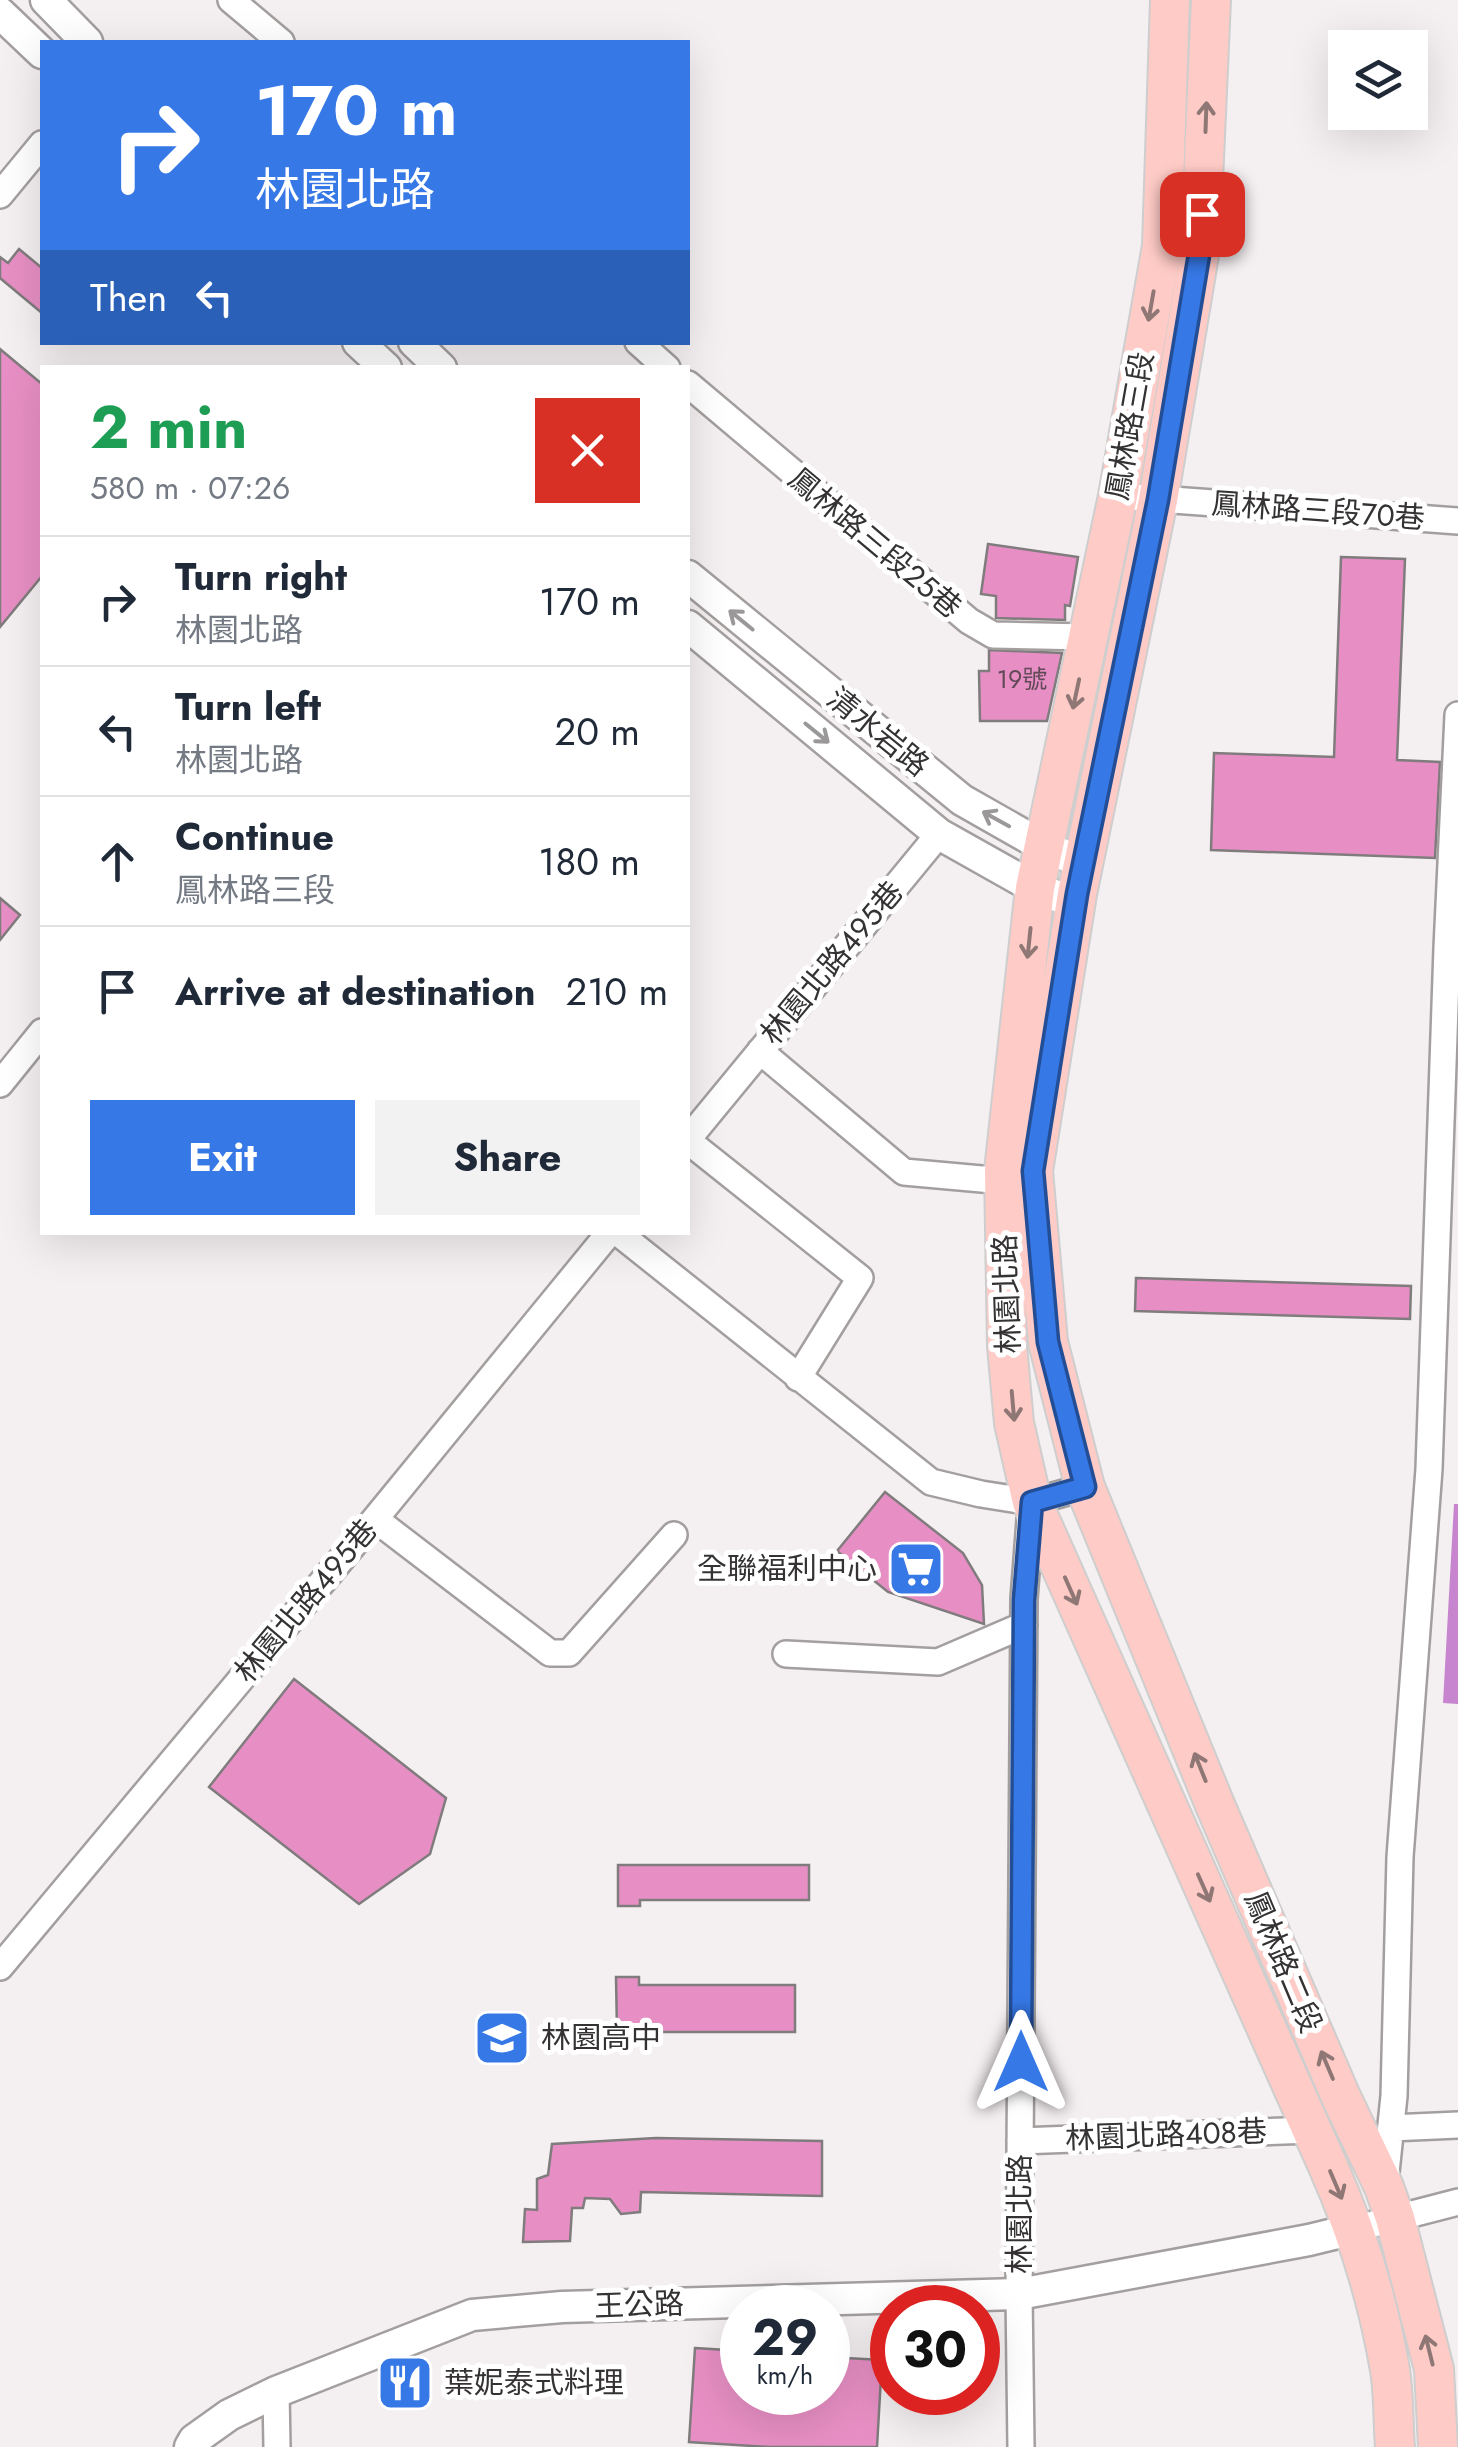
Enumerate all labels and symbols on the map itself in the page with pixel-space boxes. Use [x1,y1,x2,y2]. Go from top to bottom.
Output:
one-way arrow [1197,102,1216,134]
pin [1160,172,1245,257]
one-way arrow [1141,290,1160,322]
street label: 鳳林路三段 [1095,348,1164,504]
street label: 鳳林路三段25巷 [780,457,971,628]
street label: 鳳林路三段70巷 [1210,482,1426,539]
one-way arrow [728,609,754,631]
house number: 19號 [997,661,1047,697]
street label: 清水岩路 [818,677,938,786]
one-way arrow [1066,677,1084,709]
one-way arrow [803,722,829,744]
one-way arrow [982,809,1011,829]
street label: 林園北路495巷 [750,872,913,1054]
one-way arrow [1019,926,1038,958]
street label: 林園北路 [983,1233,1030,1355]
one-way arrow [1003,1389,1022,1421]
street label: 林園北路495巷 [224,1510,387,1692]
supermarket icon: 全聯福利中心 [886,1539,946,1599]
place label: 全聯福利中心 [697,1547,877,1590]
one-way arrow [1063,1575,1081,1606]
one-way arrow [1189,1752,1207,1782]
one-way arrow [1195,1872,1214,1902]
street label: 鳳林路二段 [1234,1884,1333,2039]
school or university icon: 林園高中 [472,2008,532,2068]
position arrow [969,2010,1073,2114]
place label: 林園高中 [541,2016,661,2059]
one-way arrow [1317,2050,1335,2081]
street label: 林園北路408巷 [1064,2109,1268,2160]
street label: 林園北路 [998,2154,1041,2274]
one-way arrow [1328,2169,1346,2199]
street label: 王公路 [593,2281,685,2328]
speed limit sign: 30 [870,2285,1000,2415]
one-way arrow [1419,2335,1437,2367]
restaurant icon: 葉妮泰式料理 [375,2353,435,2413]
place label: 葉妮泰式料理 [444,2361,624,2404]

